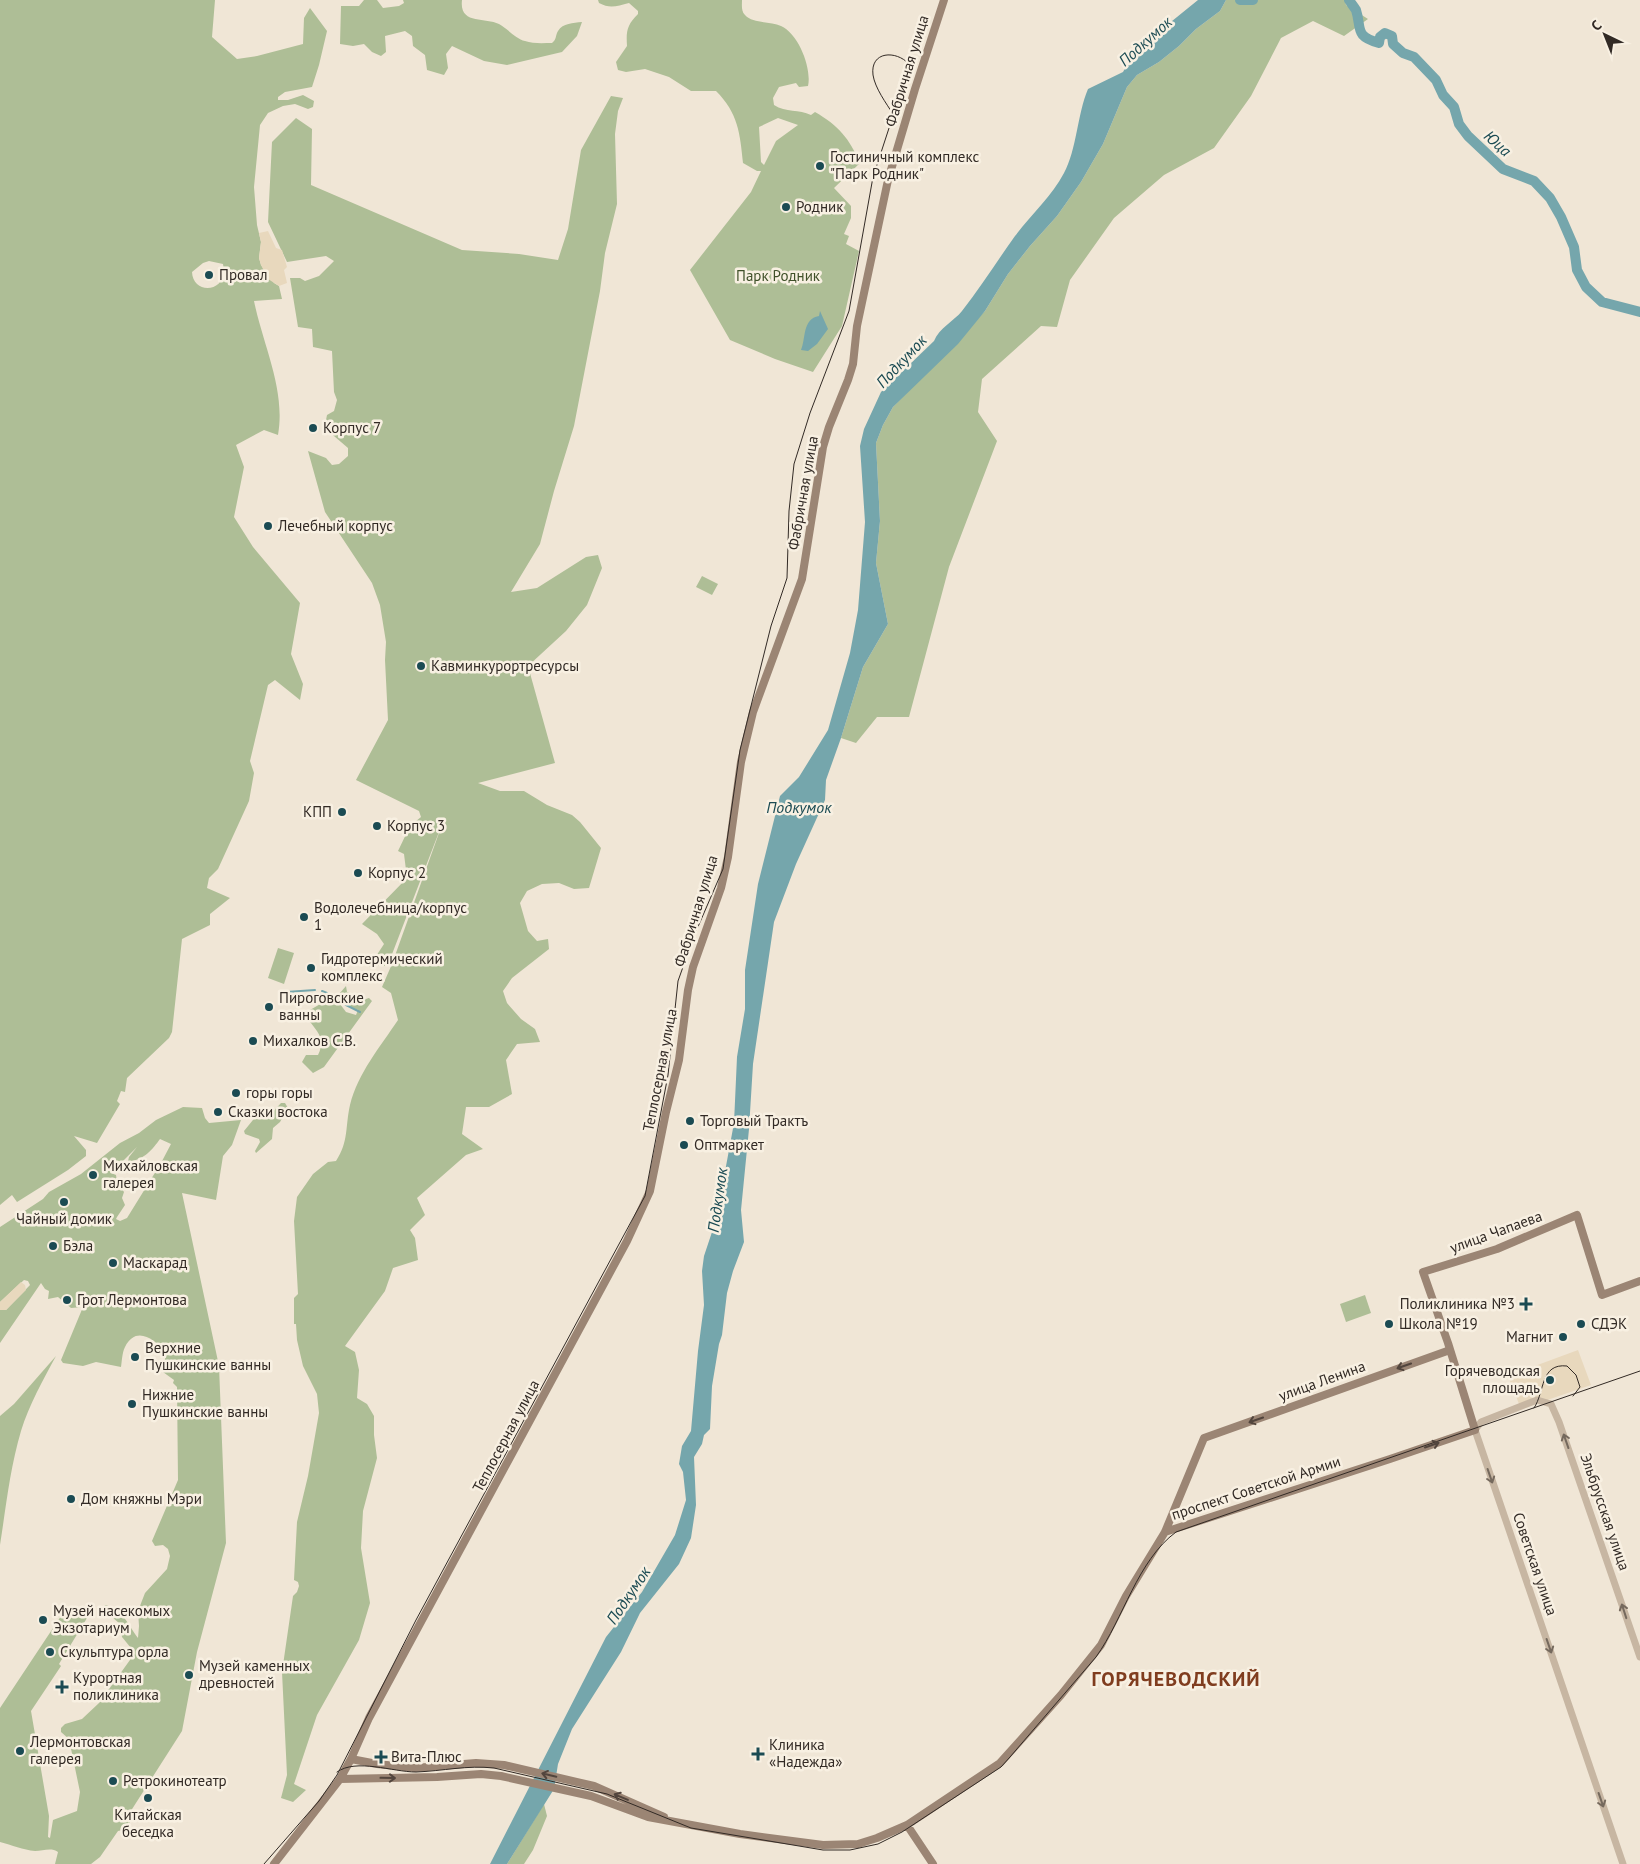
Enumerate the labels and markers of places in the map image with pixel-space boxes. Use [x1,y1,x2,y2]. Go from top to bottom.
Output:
place label: Гостиничный комплекс "Парк Родник" [830,147,979,183]
marker: Гостиничный комплекс "Парк Родник" [814,160,826,172]
place label: Родник [796,197,844,216]
marker: Родник [780,201,792,213]
place label: Провал [219,265,268,284]
marker: Провал [203,269,215,281]
place label: Корпус 7 [323,418,381,437]
marker: Корпус 7 [307,422,319,434]
place label: Лечебный корпус [277,516,393,535]
marker: Лечебный корпус [262,520,274,532]
place label: Кавминкурортресурсы [431,656,579,675]
marker: Кавминкурортресурсы [415,660,427,672]
place label: КПП [303,802,332,821]
marker: КПП [336,806,348,818]
place label: Корпус 3 [387,816,445,835]
marker: Корпус 3 [371,820,383,832]
place label: Корпус 2 [368,863,426,882]
marker: Корпус 2 [352,867,364,879]
place label: Водолечебница/корпус 1 [314,898,467,934]
marker: Водолечебница/корпус 1 [298,911,310,923]
place label: Гидротермический комплекс [321,949,443,985]
marker: Гидротермический комплекс [305,962,317,974]
place label: Пироговские ванны [279,988,364,1024]
marker: Пироговские ванны [263,1001,275,1013]
place label: Михалков С.В. [263,1031,356,1050]
marker: Михалков С.В. [247,1035,259,1047]
place label: горы горы [246,1083,313,1102]
marker: горы горы [230,1087,242,1099]
place label: Сказки востока [228,1102,328,1121]
marker: Сказки востока [212,1106,224,1118]
place label: Торговый Трактъ [700,1111,808,1130]
marker: Торговый Трактъ [684,1115,696,1127]
place label: Оптмаркет [694,1135,764,1154]
marker: Оптмаркет [678,1139,690,1151]
place label: Михайловская галерея [103,1156,198,1192]
marker: Михайловская галерея [87,1169,99,1181]
marker: Чайный домик [58,1196,70,1208]
place label: Чайный домик [16,1209,113,1228]
place label: Бэла [63,1236,93,1255]
marker: Бэла [47,1240,59,1252]
place label: Маскарад [123,1253,187,1272]
marker: Маскарад [107,1257,119,1269]
place label: Грот Лермонтова [77,1290,187,1309]
marker: Грот Лермонтова [61,1294,73,1306]
place label: Поликлиника №3 [1400,1294,1515,1313]
marker: Поликлиника №3 [1519,1297,1533,1311]
place label: Школа №19 [1399,1314,1478,1333]
place label: СДЭК [1591,1314,1627,1333]
marker: Школа №19 [1383,1318,1395,1330]
marker: СДЭК [1575,1318,1587,1330]
place label: Магнит [1506,1327,1553,1346]
marker: Магнит [1557,1331,1569,1343]
place label: Верхние Пушкинские ванны [145,1338,271,1374]
marker: Верхние Пушкинские ванны [129,1351,141,1363]
place label: Горячеводская площадь [1445,1361,1540,1397]
marker: Горячеводская площадь [1544,1374,1556,1386]
place label: Нижние Пушкинские ванны [142,1385,268,1421]
marker: Нижние Пушкинские ванны [126,1398,138,1410]
place label: Дом княжны Мэри [81,1489,202,1508]
marker: Дом княжны Мэри [65,1493,77,1505]
place label: Музей насекомых Экзотариум [53,1601,170,1637]
marker: Музей насекомых Экзотариум [37,1614,49,1626]
place label: Скульптура орла [60,1642,169,1661]
marker: Скульптура орла [44,1646,56,1658]
place label: Музей каменных древностей [199,1656,310,1692]
place label: Курортная поликлиника [73,1668,159,1704]
marker: Музей каменных древностей [183,1669,195,1681]
marker: Курортная поликлиника [55,1680,69,1694]
place label: Лермонтовская галерея [29,1732,131,1768]
place label: Клиника «Надежда» [769,1735,842,1771]
marker: Лермонтовская галерея [14,1745,26,1757]
place label: Вита-Плюс [391,1747,462,1766]
marker: Клиника «Надежда» [751,1747,765,1761]
marker: Вита-Плюс [375,1751,387,1763]
place label: Ретрокинотеатр [123,1771,227,1790]
marker: Ретрокинотеатр [107,1775,119,1787]
marker: Китайская беседка [142,1792,154,1804]
place label: Китайская беседка [114,1805,182,1841]

